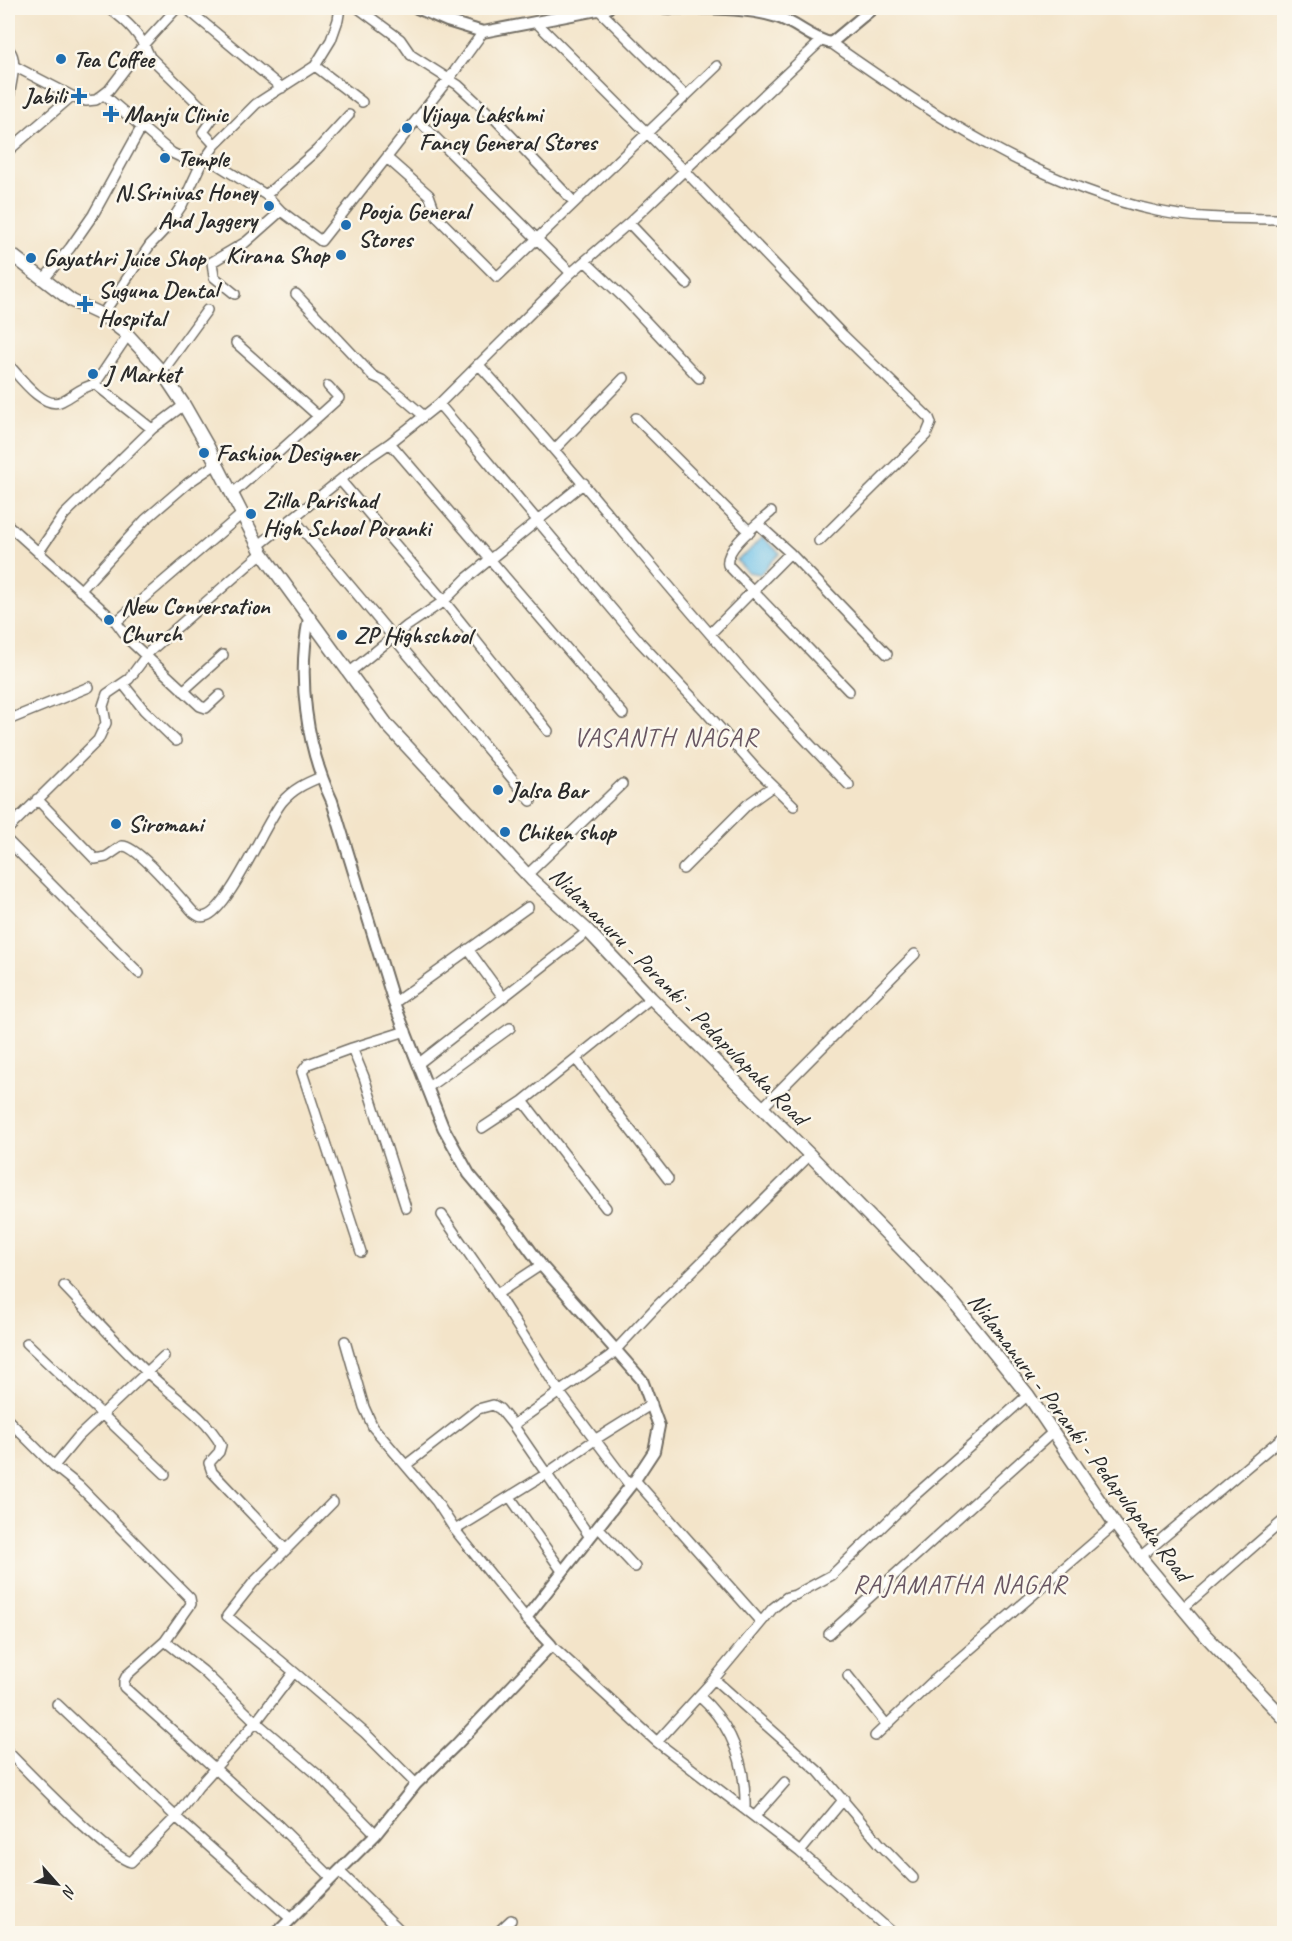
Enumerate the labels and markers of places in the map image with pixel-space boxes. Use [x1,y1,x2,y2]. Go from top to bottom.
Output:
place label: Tea Coffee [73,44,156,74]
marker: Tea Coffee [54,52,68,66]
place label: Jabili [22,81,69,111]
marker: Jabili [70,87,88,105]
place label: Manju Clinic [124,99,229,129]
place label: Vijaya Lakshmi Fancy General Stores [419,99,599,157]
marker: Manju Clinic [102,105,120,123]
marker: Vijaya Lakshmi Fancy General Stores [400,121,414,135]
place label: Temple [177,143,231,173]
marker: Temple [158,151,172,165]
place label: N.Srinivas Honey And Jaggery [115,177,260,235]
place label: Pooja General Stores [358,196,474,254]
marker: N.Srinivas Honey And Jaggery [262,199,276,213]
marker: Pooja General Stores [339,218,353,232]
place label: Kirana Shop [226,240,331,270]
place label: Gayathri Juice Shop [43,243,207,273]
marker: Kirana Shop [334,248,348,262]
marker: Gayathri Juice Shop [24,251,38,265]
place label: Suguna Dental Hospital [98,275,223,333]
marker: Suguna Dental Hospital [76,295,94,313]
place label: J Market [103,359,184,389]
marker: J Market [86,367,100,381]
place label: Fashion Designer [216,438,361,468]
marker: Fashion Designer [197,446,211,460]
place label: Zilla Parishad High School Poranki [263,485,434,543]
marker: Zilla Parishad High School Poranki [244,507,258,521]
place label: New Conversation Church [121,591,271,649]
marker: New Conversation Church [102,613,116,627]
place label: ZP Highschool [354,620,477,650]
marker: ZP Highschool [335,628,349,642]
place label: Jalsa Bar [508,775,590,805]
marker: Jalsa Bar [491,783,505,797]
place label: Siromani [128,809,206,839]
marker: Siromani [109,817,123,831]
place label: Chiken shop [517,817,618,847]
marker: Chiken shop [498,825,512,839]

